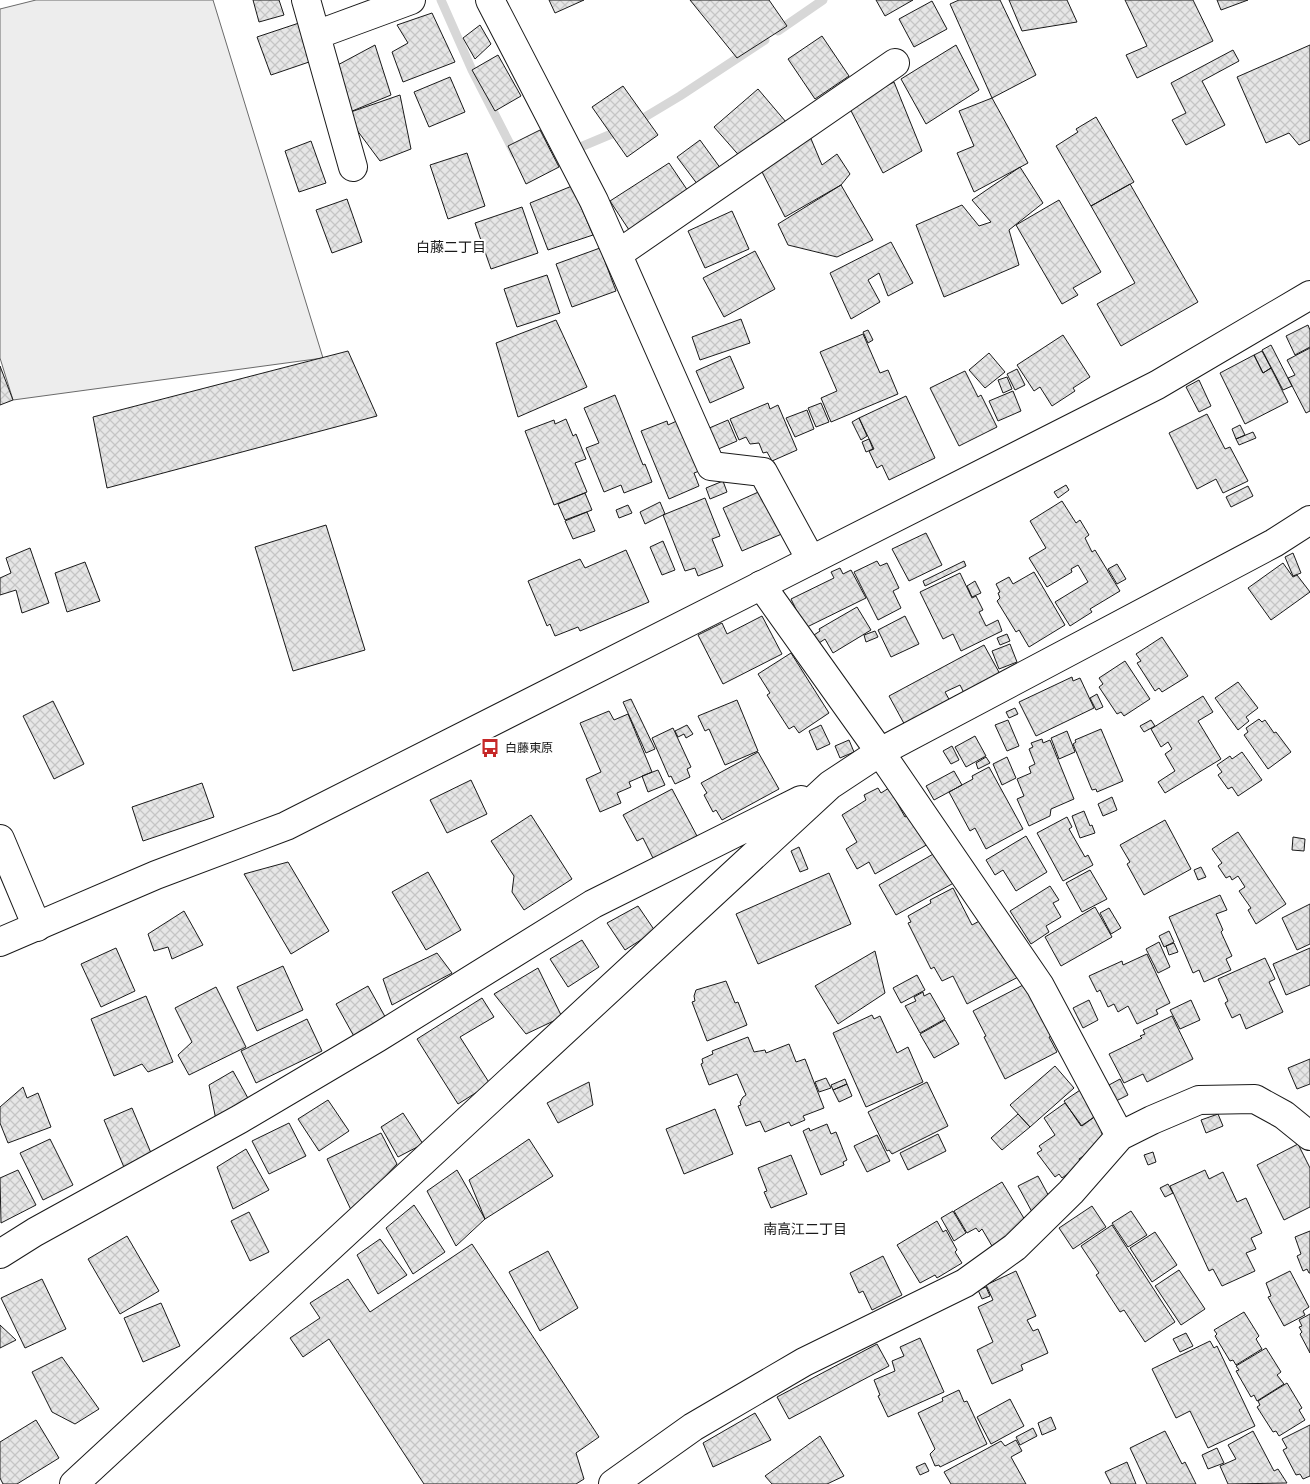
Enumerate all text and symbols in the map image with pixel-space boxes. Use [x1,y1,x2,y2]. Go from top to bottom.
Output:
district label: 白藤二丁目 [416,239,486,256]
bus stop icon: 白藤東原 [479,737,501,759]
place label: 白藤東原 [505,741,553,756]
district label: 南高江二丁目 [763,1221,847,1238]

